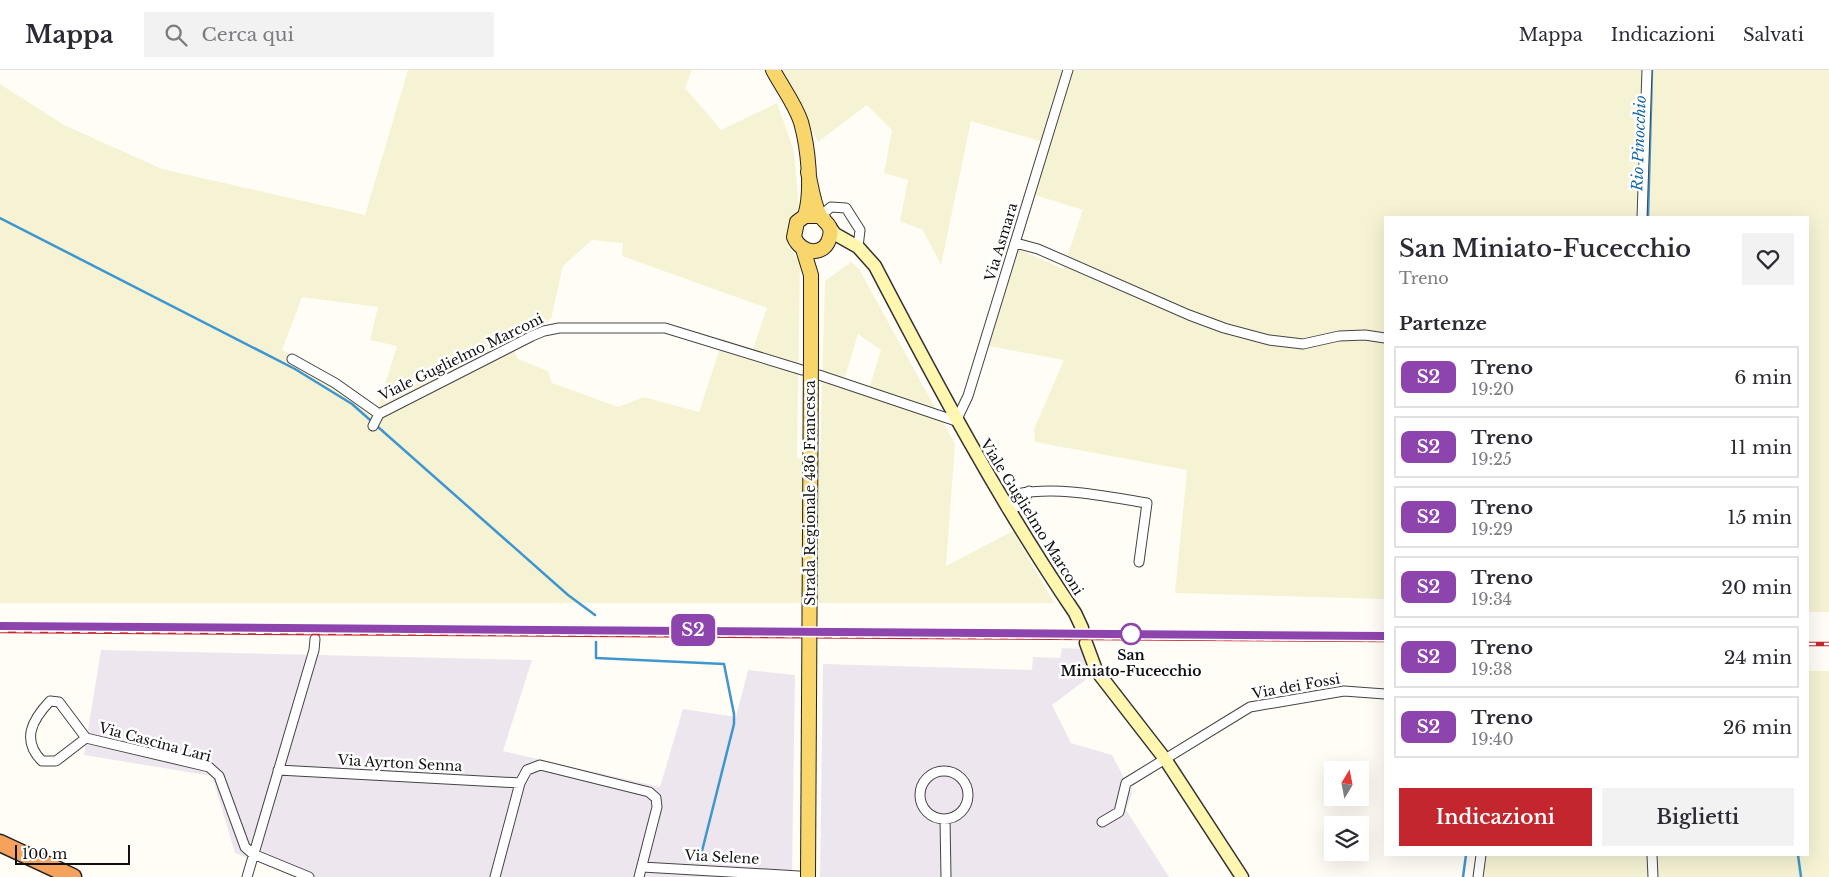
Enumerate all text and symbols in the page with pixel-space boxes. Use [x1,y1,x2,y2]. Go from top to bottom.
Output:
search box [144,12,494,57]
text: Mappa [25,20,114,49]
icon: search [162,21,190,49]
text: Cerca qui [202,23,294,46]
text: Mappa [1519,24,1583,46]
text: Indicazioni [1611,24,1715,46]
text: Salvati [1743,24,1804,46]
water label: Rio Pinocchio [1627,95,1650,192]
street label: Via Asmara [980,200,1022,284]
button: heart [1742,233,1794,285]
text: San Miniato-Fucecchio [1399,234,1691,263]
text: Treno [1399,268,1449,288]
street label: Viale Guglielmo Marconi [375,309,546,405]
text: Partenze [1399,312,1487,335]
text: Treno [1471,356,1533,379]
text: S2 [1417,366,1440,388]
text: 6 min [1734,366,1792,389]
text: 19:20 [1471,379,1514,399]
street label: Strada Regionale 436 Francesca [801,380,819,606]
text: Treno [1471,426,1533,449]
street label: Viale Guglielmo Marconi [976,435,1088,599]
text: S2 [1417,436,1440,458]
text: 11 min [1730,436,1792,459]
text: 19:25 [1471,449,1512,469]
text: Treno [1471,496,1533,519]
text: S2 [1417,506,1440,528]
text: 15 min [1727,506,1792,529]
text: 19:29 [1471,519,1513,539]
text: Treno [1471,566,1533,589]
text: S2 [1417,576,1440,598]
text: 20 min [1721,576,1792,599]
text: 19:34 [1471,589,1512,609]
line badge: S2 [670,614,716,646]
text: S2 [681,619,705,641]
marker: San Miniato-Fucecchio [1120,623,1142,645]
text: Treno [1471,636,1533,659]
place label: San Miniato-Fucecchio [1061,646,1201,680]
text: S2 [1417,646,1440,668]
text: 24 min [1724,646,1792,669]
text: 19:38 [1471,659,1513,679]
street label: Via dei Fossi [1250,669,1342,703]
text: Treno [1471,706,1533,729]
text: S2 [1417,716,1440,738]
text: 26 min [1723,716,1792,739]
street label: Via Cascina Lari [96,718,213,766]
text: 19:40 [1471,729,1514,749]
street label: Via Ayrton Senna [336,751,463,775]
north arrow [1324,761,1369,806]
map controls [1324,761,1369,861]
button: Indicazioni [1399,788,1592,846]
button: Biglietti [1602,788,1794,846]
button: layers [1324,816,1369,861]
scale bar [15,842,130,865]
text: 100 m [22,845,67,863]
street label: Via Selene [683,846,760,868]

